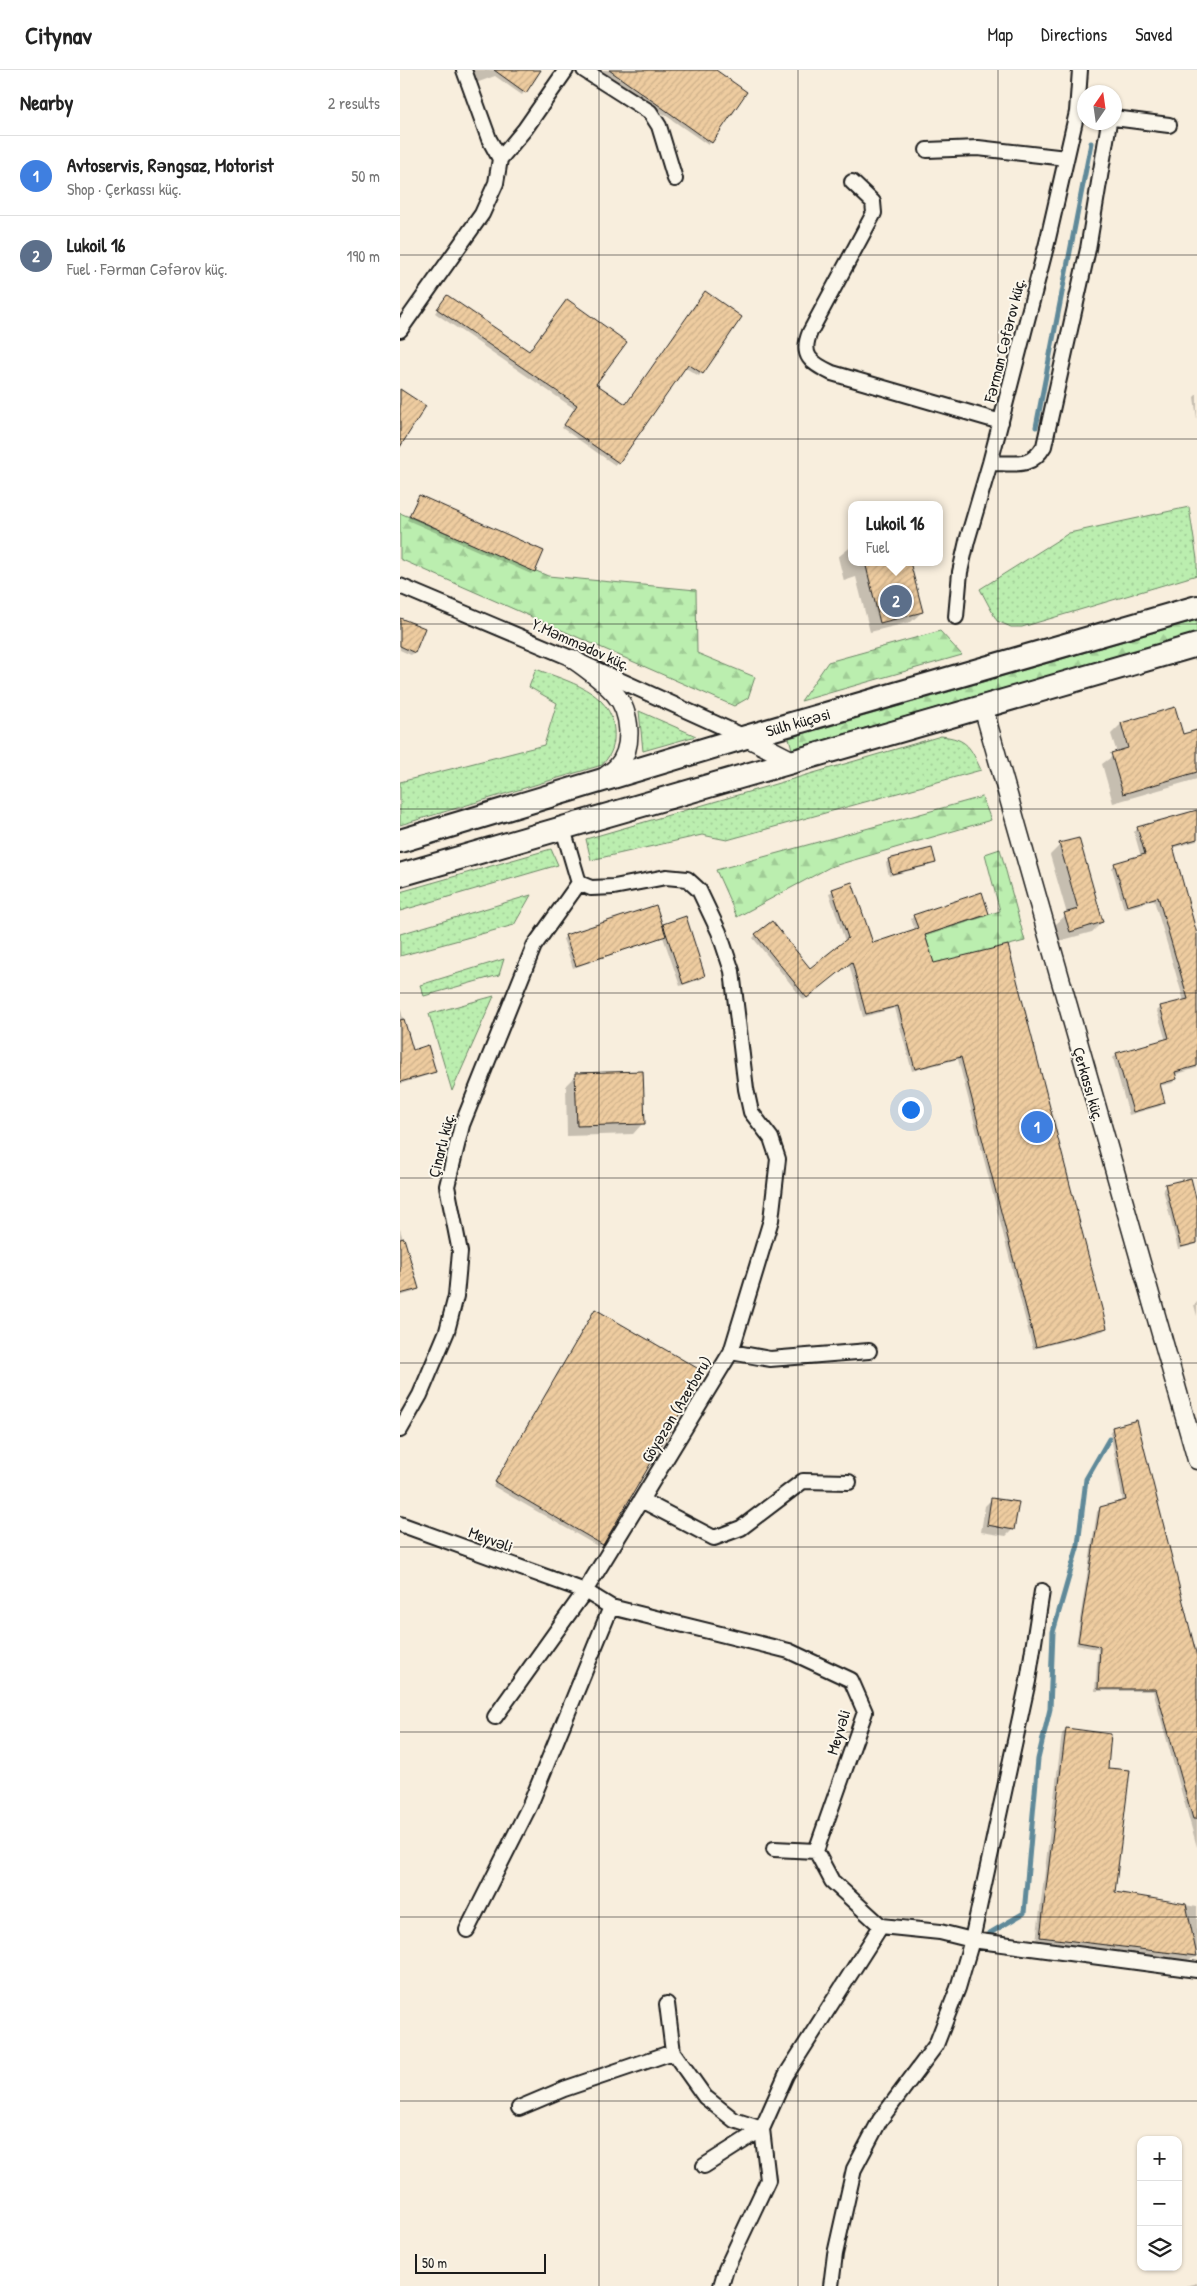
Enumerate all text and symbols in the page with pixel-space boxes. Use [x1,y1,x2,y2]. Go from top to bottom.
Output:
text: Citynav [25,19,92,51]
text: Map [988,22,1013,47]
text: Directions [1041,22,1107,47]
text: Saved [1135,22,1172,47]
north arrow [1077,85,1122,130]
text: Nearby [20,88,73,117]
text: 2 results [328,92,380,114]
text: Avtoservis, Rəngsaz, Motorist [67,152,274,178]
text: 1 [33,165,39,187]
text: 50 m [352,165,380,187]
text: Shop · Çerkassı küç. [67,178,181,200]
text: Lukoil 16 [67,232,125,258]
text: 2 [32,245,40,267]
text: 190 m [347,245,380,267]
text: Fuel · Fərman Cəfərov küç. [67,258,227,280]
street label: Fərman Cəfərov küç. [978,276,1030,405]
popup [848,501,943,566]
text: Lukoil 16 [866,510,925,536]
text: Fuel [866,536,889,558]
pin: 2 [880,582,912,620]
street label: Y.Məmmədov küç. [529,613,633,675]
street label: Sülh küçəsi [763,702,833,742]
street label: Çerkassı küç. [1068,1044,1110,1124]
your location [898,1097,924,1123]
pin: 1 [1021,1108,1053,1146]
street label: Çinarlı küç. [422,1110,460,1180]
street label: Göyəzən (Azerboru) [636,1352,716,1466]
street label: Meyvəli [466,1521,516,1557]
street label: Meyvəli [821,1707,855,1757]
map controls [1137,2136,1182,2271]
button: + [1137,2136,1182,2181]
button: − [1137,2181,1182,2226]
button: layers [1137,2226,1182,2271]
scale bar [415,2251,546,2274]
text: 50 m [422,2253,447,2272]

